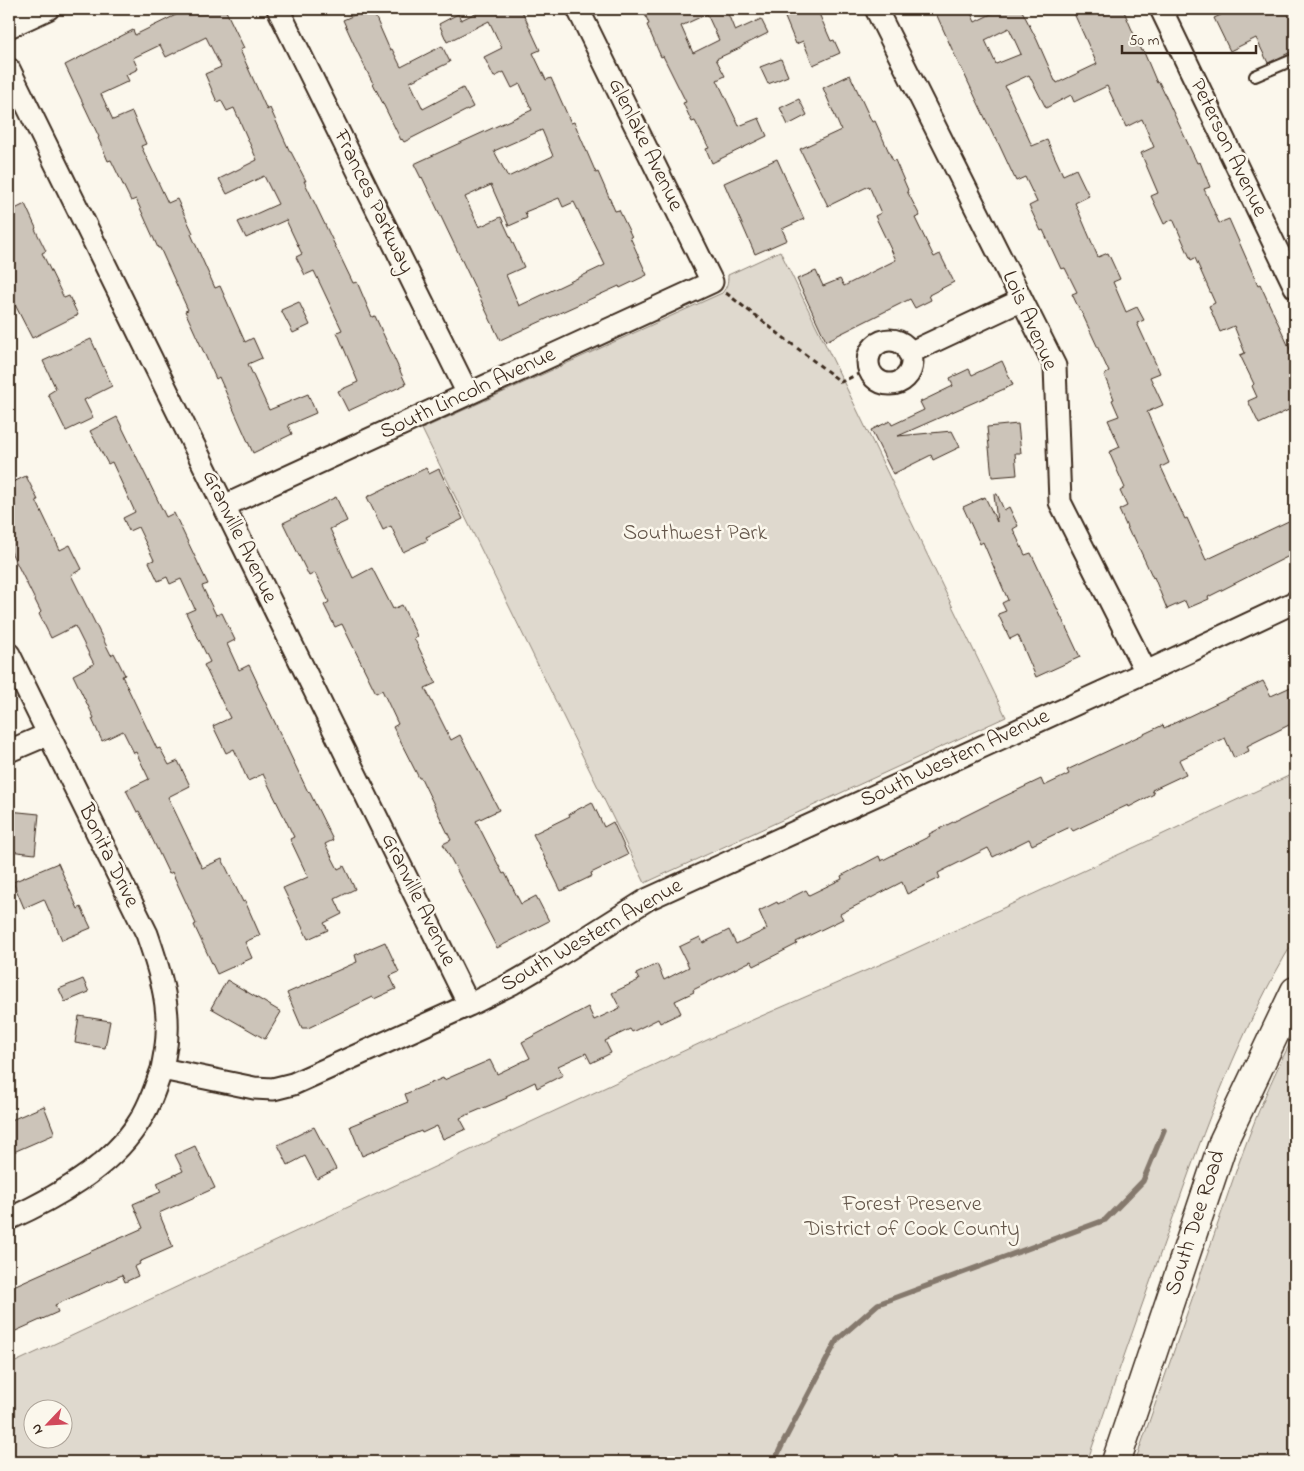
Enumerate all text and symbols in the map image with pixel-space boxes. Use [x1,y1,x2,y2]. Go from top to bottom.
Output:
scale bar [1122,22,1255,54]
text: 50 m [1129,30,1160,52]
street label: Glenlake Avenue [599,73,691,217]
street label: Peterson Avenue [1181,74,1275,223]
street label: Frances Parkway [323,124,422,280]
street label: Lois Avenue [993,266,1065,376]
street label: South Lincoln Avenue [375,339,561,449]
street label: Granville Avenue [193,465,285,609]
park label: Southwest Park [623,518,767,550]
street label: South Western Avenue [855,701,1055,817]
street label: Bonita Drive [69,798,147,913]
street label: Granville Avenue [372,828,464,972]
street label: South Western Avenue [495,871,689,1001]
street label: South Dee Road [1158,1146,1234,1300]
park label: Forest Preserve District of Cook County [803,1189,1020,1247]
north arrow [22,1398,72,1448]
text: N [26,1420,49,1438]

